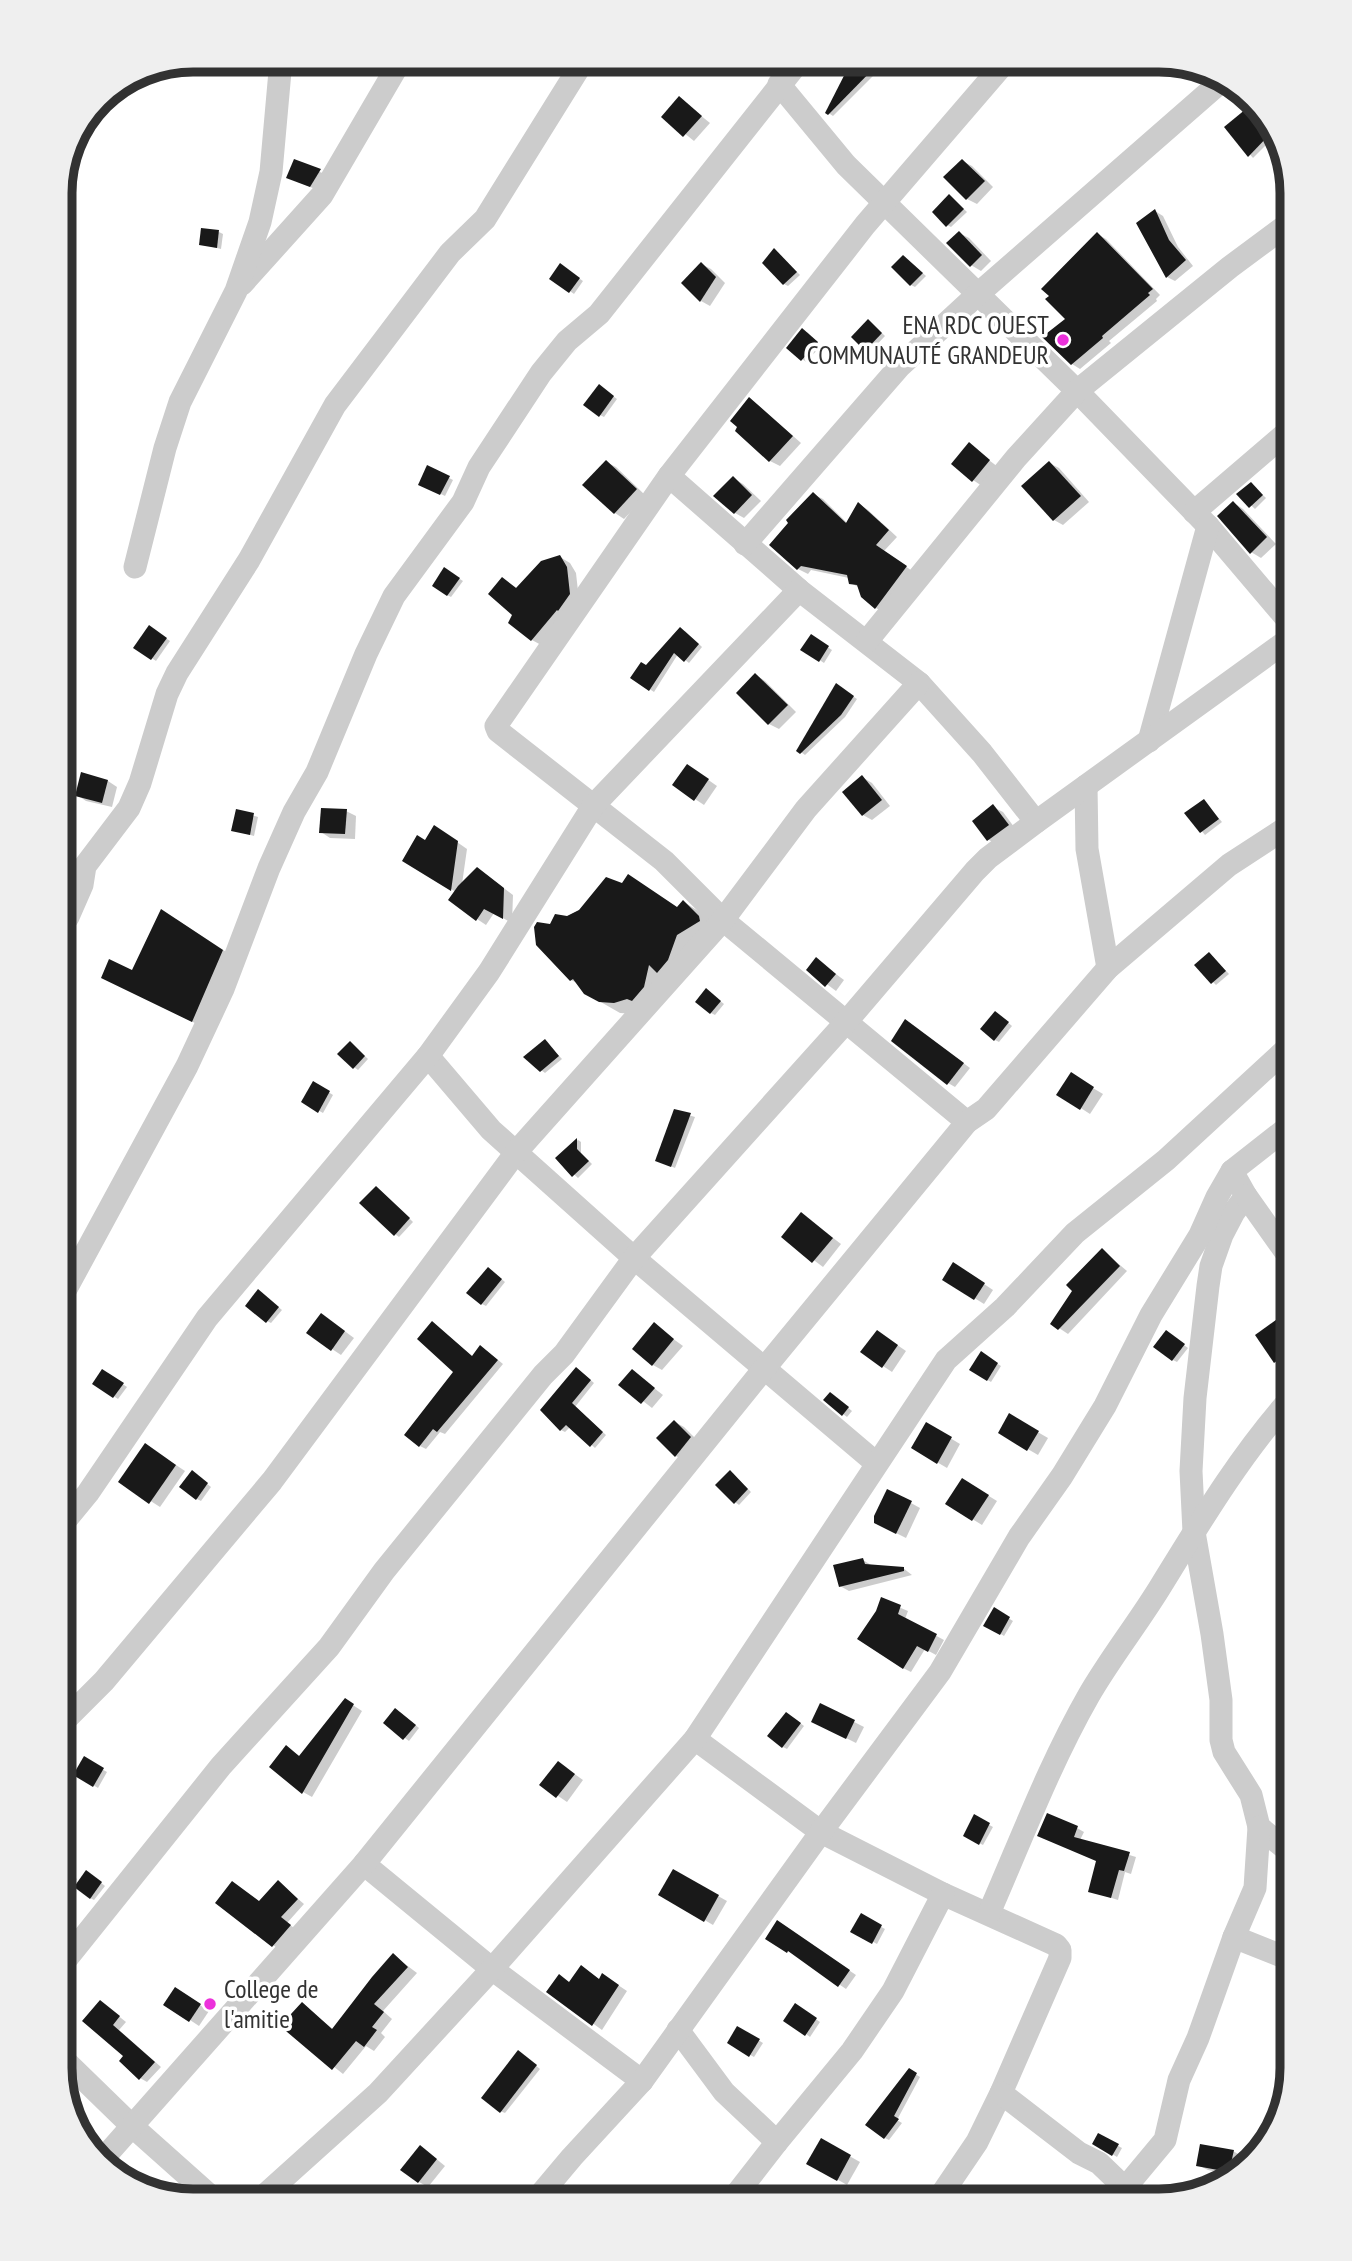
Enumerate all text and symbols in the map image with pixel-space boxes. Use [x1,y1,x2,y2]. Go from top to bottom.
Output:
place label: ENA RDC OUEST COMMUNAUTÉ GRANDEUR [807,308,1049,371]
marker: ENA RDC OUEST COMMUNAUTÉ GRANDEUR [1055,332,1071,348]
place label: College de l'amitie [224,1972,319,2035]
marker: College de l'amitie [202,1996,218,2012]

